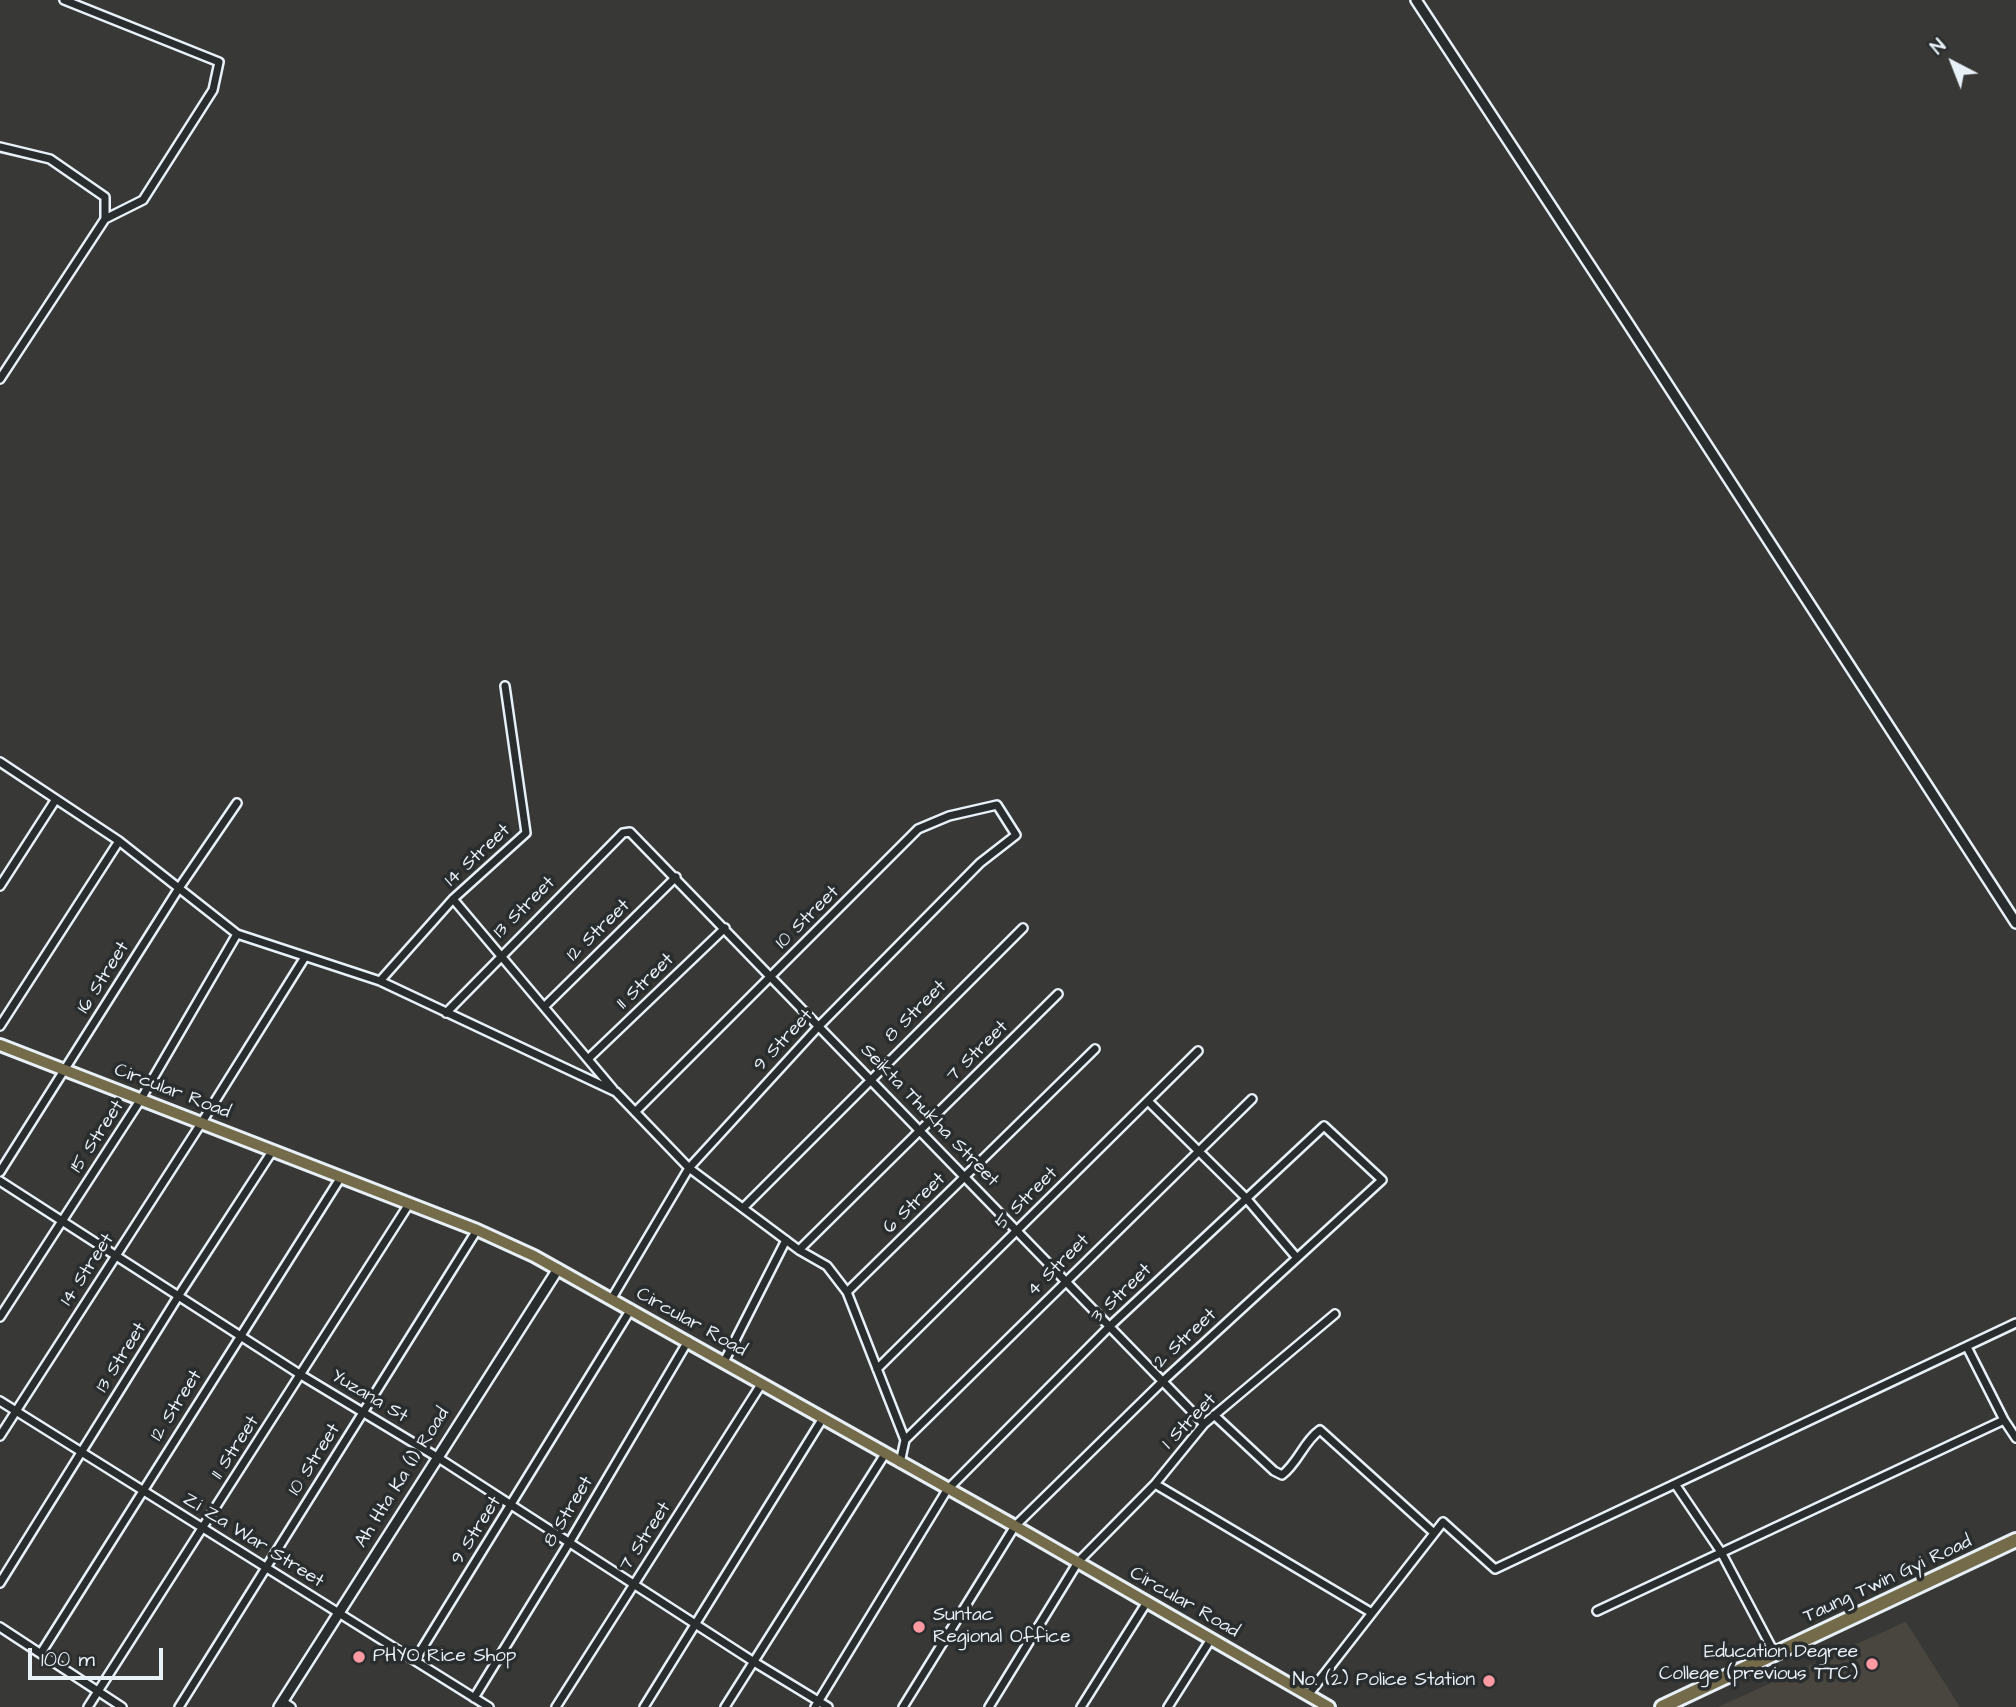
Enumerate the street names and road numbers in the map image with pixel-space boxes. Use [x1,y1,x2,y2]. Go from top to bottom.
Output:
street label: 14 Street [440,820,516,892]
street label: 13 Street [489,872,561,944]
street label: 10 Street [771,881,845,955]
street label: 12 Street [562,895,636,967]
street label: 16 Street [73,938,135,1018]
street label: 11 Street [613,949,679,1015]
street label: 8 Street [880,976,952,1048]
street label: 9 Street [749,1005,819,1077]
street label: 7 Street [942,1016,1014,1088]
street label: Seikta Thukha Street [855,1040,1003,1192]
street label: Circular Road [111,1059,233,1125]
street label: 15 Street [66,1096,130,1178]
street label: 5 Street [991,1163,1063,1235]
street label: 6 Street [879,1169,951,1239]
street label: 14 Street [56,1230,120,1310]
street label: 4 Street [1023,1230,1095,1302]
street label: 3 Street [1087,1259,1157,1329]
street label: Circular Road [632,1283,750,1363]
street label: 2 Street [1150,1304,1222,1374]
street label: 13 Street [92,1319,152,1397]
street label: Yuzana St [326,1365,412,1429]
street label: 12 Street [146,1366,208,1446]
street label: 1 Street [1158,1389,1222,1455]
street label: Ah Hta Ka (1) Road [351,1404,455,1552]
street label: 11 Street [207,1412,265,1484]
street label: 10 Street [284,1420,346,1500]
street label: 8 Street [539,1472,599,1552]
street label: Zi Za War Street [178,1488,328,1594]
street label: 9 Street [447,1492,507,1570]
street label: 7 Street [615,1498,677,1576]
street label: Taung Twin Gyi Road [1800,1531,1976,1629]
street label: Circular Road [1125,1562,1243,1644]

